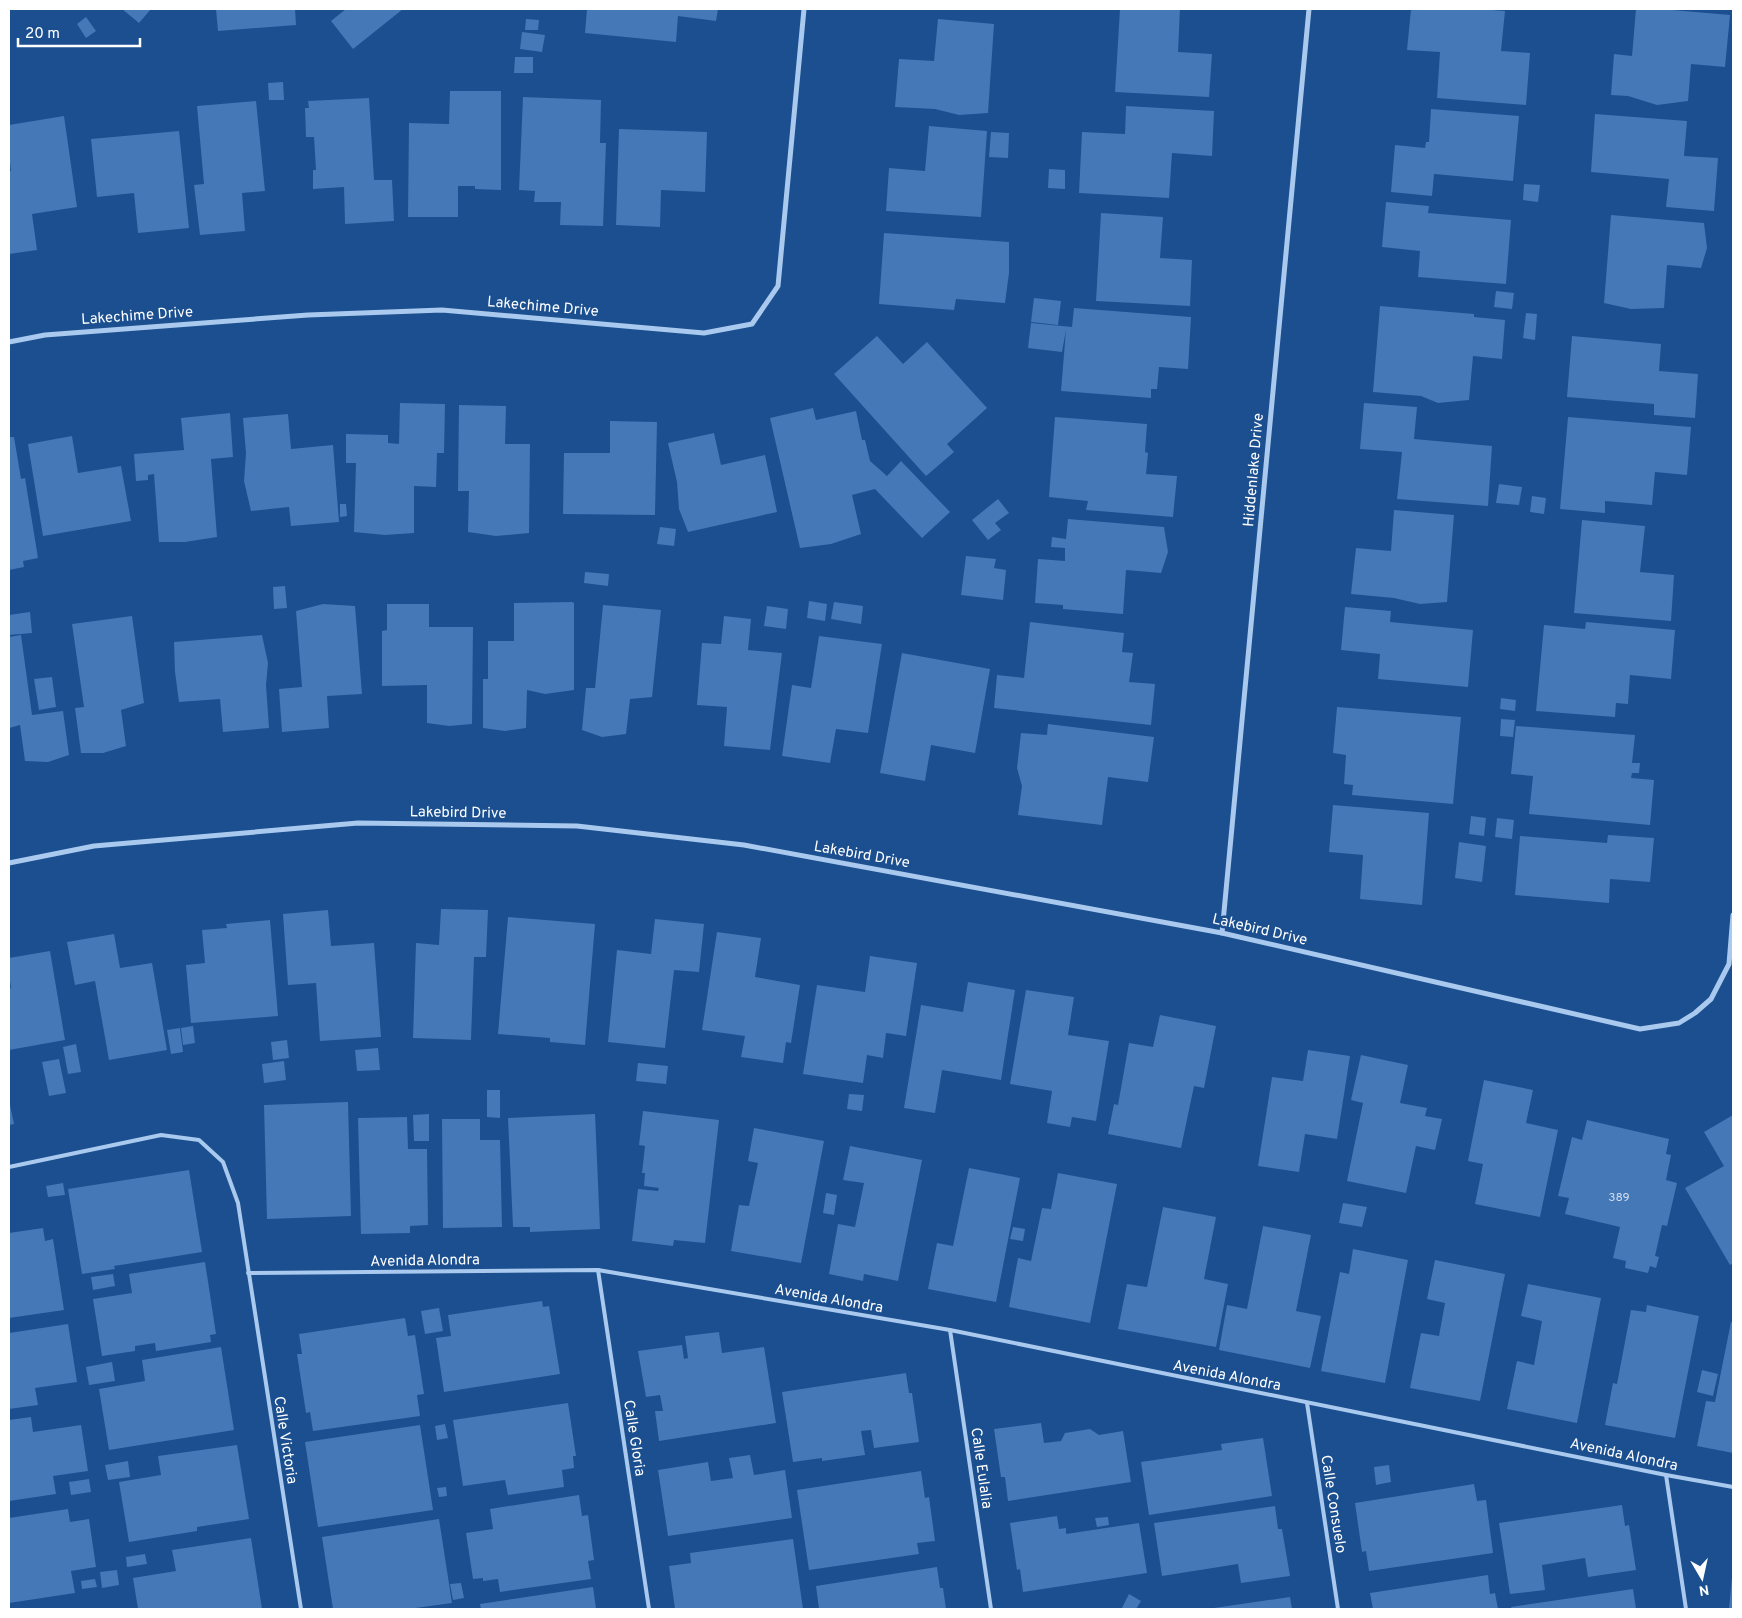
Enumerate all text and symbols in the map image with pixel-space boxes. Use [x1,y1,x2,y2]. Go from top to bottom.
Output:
scale bar [18,15,140,47]
text: 20 m [25,25,60,44]
street label: Lakechime Drive [486,293,599,322]
street label: Lakechime Drive [81,303,194,330]
street label: Hiddenlake Drive [1240,412,1269,528]
street label: Lakebird Drive [409,803,507,824]
street label: Lakebird Drive [812,838,911,873]
street label: Lakebird Drive [1210,910,1309,951]
house number: 389 [1608,1190,1630,1206]
street label: Avenida Alondra [370,1251,480,1272]
street label: Avenida Alondra [773,1281,884,1318]
street label: Avenida Alondra [1171,1357,1282,1396]
street label: Calle Victoria [268,1395,301,1486]
street label: Calle Gloria [618,1399,649,1478]
street label: Calle Eulalia [965,1426,996,1510]
street label: Avenida Alondra [1568,1435,1679,1476]
street label: Calle Consuelo [1315,1454,1350,1555]
north arrow [1677,1553,1727,1603]
text: N [1697,1580,1710,1599]

